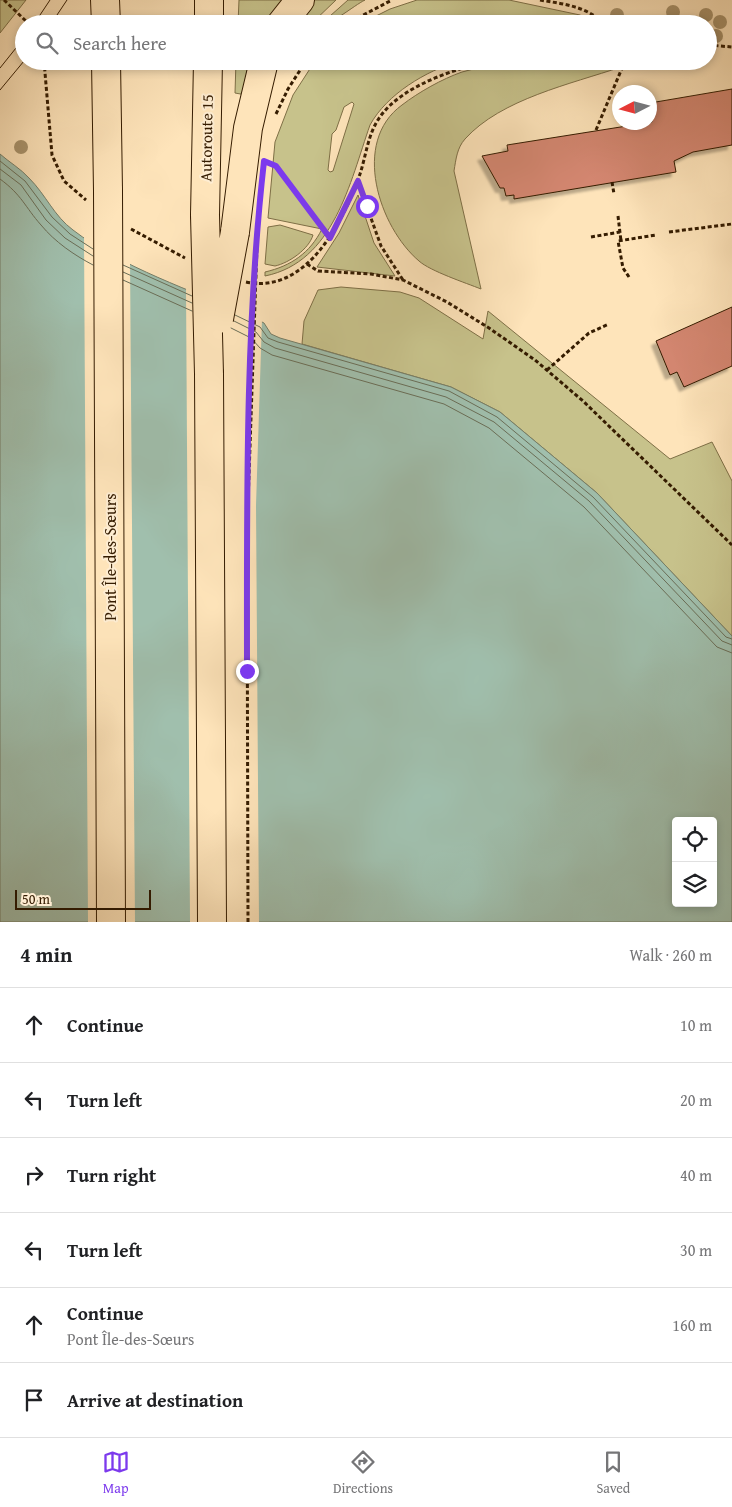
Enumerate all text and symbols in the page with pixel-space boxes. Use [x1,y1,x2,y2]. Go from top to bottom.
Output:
search box [15,15,717,70]
icon: search [33,29,61,57]
text: Search here [73,29,167,57]
north arrow [612,85,657,130]
street label: Autoroute 15 [193,94,219,182]
route start [356,195,379,218]
street label: Pont Île-des-Sœurs [98,493,122,621]
route end [236,660,259,683]
map controls [672,817,717,907]
button: locate [672,817,717,862]
button: layers [672,862,717,907]
scale bar [15,887,151,910]
text: 50 m [22,889,50,909]
text: 4 min [20,939,72,970]
text: Walk · 260 m [629,943,712,967]
icon: ahead [20,1011,48,1039]
text: Continue [67,1011,144,1039]
text: 10 m [680,1013,712,1037]
icon: left [20,1086,48,1114]
text: Turn left [67,1086,142,1114]
text: 20 m [680,1088,712,1112]
icon: right [20,1161,48,1189]
text: Turn right [67,1161,156,1189]
text: 40 m [680,1163,712,1187]
icon: left [20,1236,48,1264]
text: Turn left [67,1236,142,1264]
text: 30 m [680,1238,712,1262]
text: Continue [67,1299,144,1327]
icon: ahead [20,1311,48,1339]
text: 160 m [672,1313,712,1337]
text: Pont Île-des-Sœurs [67,1327,194,1351]
icon: arrive [20,1386,48,1414]
text: Arrive at destination [67,1386,243,1414]
tab: Map [102,1448,130,1498]
tab: Directions [333,1448,393,1498]
tab: Saved [596,1448,630,1498]

